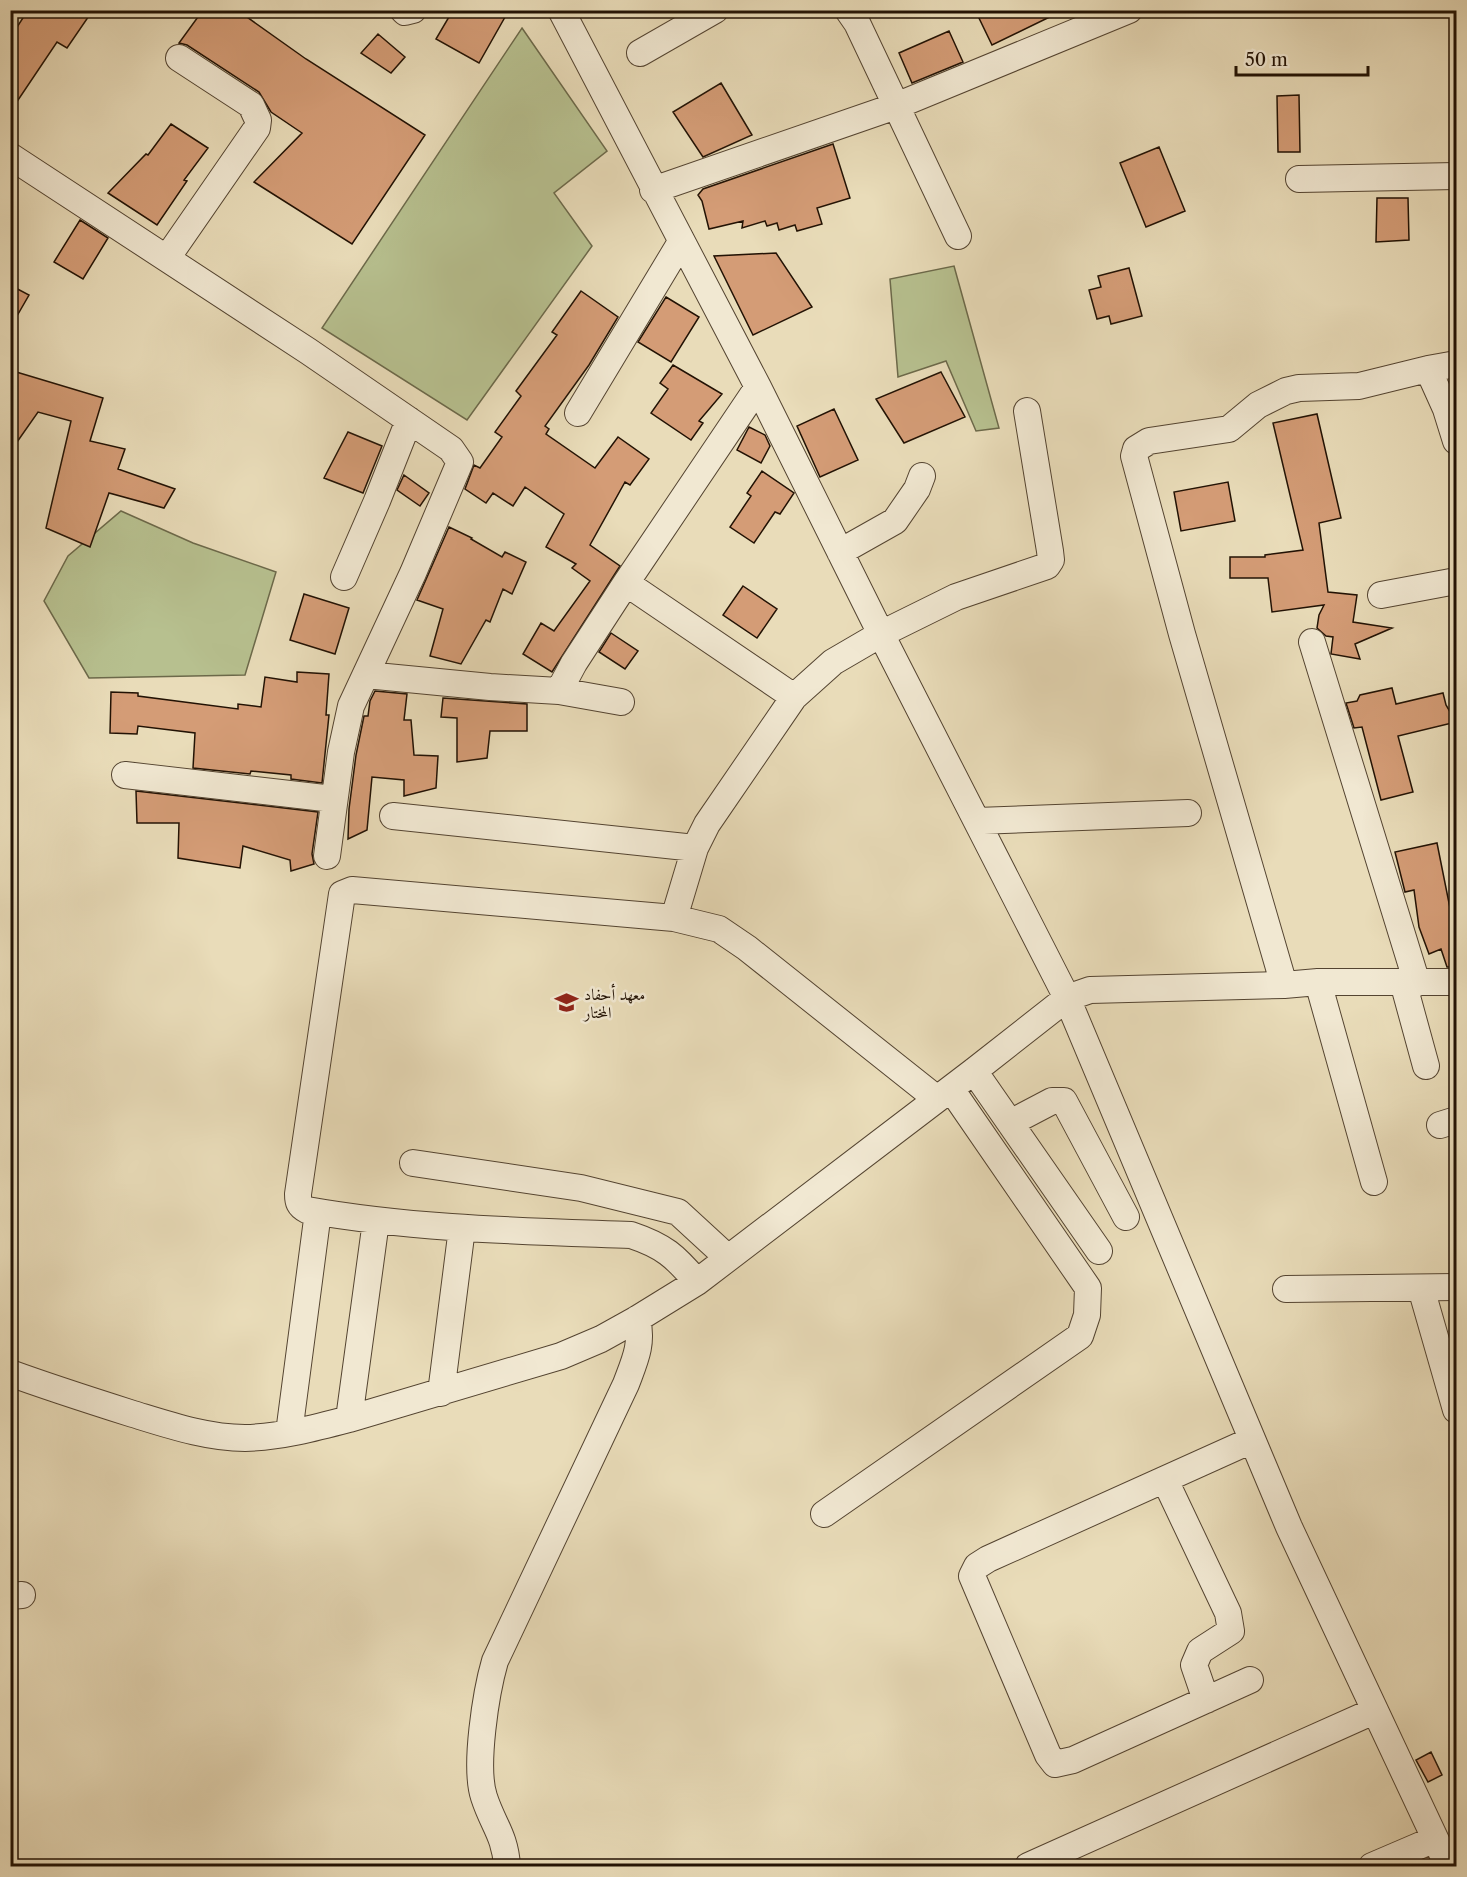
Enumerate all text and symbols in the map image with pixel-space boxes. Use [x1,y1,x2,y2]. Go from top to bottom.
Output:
scale bar [1236,39,1368,77]
text: 50 m [1245,49,1288,71]
place label: معهد أحفاد المختار [582,983,645,1022]
school or university icon: معهد أحفاد المختار [553,990,579,1016]

